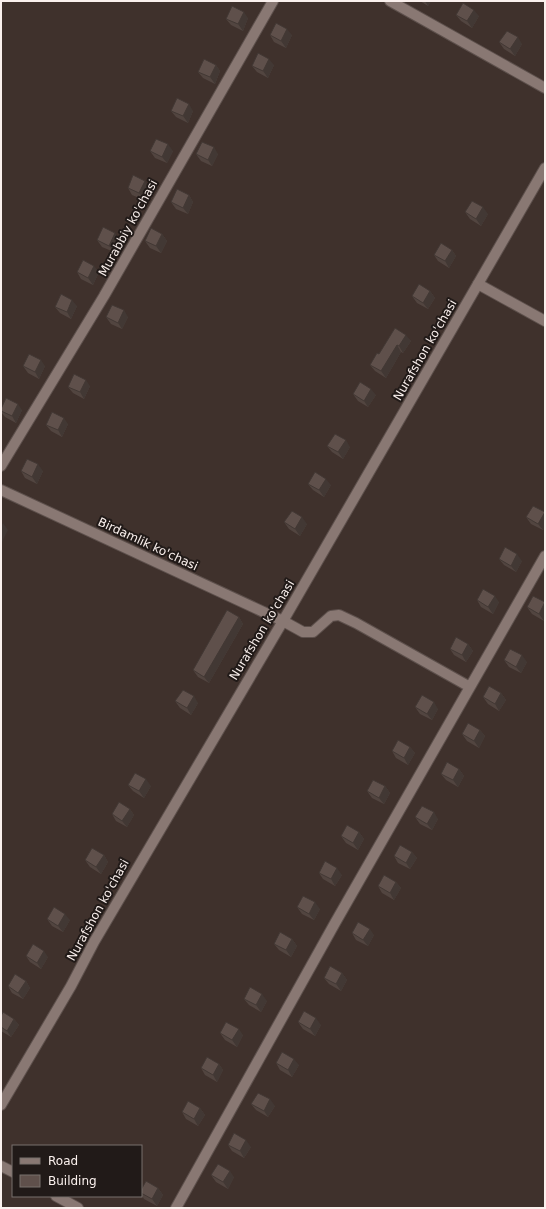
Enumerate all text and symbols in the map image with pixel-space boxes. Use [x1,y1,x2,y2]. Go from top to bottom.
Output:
street label: Murabbiy ko'chasi [96,177,160,279]
street label: Nurafshon ko'chasi [390,297,460,403]
street label: Birdamlik ko'chasi [96,515,200,573]
street label: Nurafshon ko'chasi [227,578,297,682]
street label: Nurafshon ko'chasi [64,857,132,963]
legend [12,1145,142,1197]
text: Road [48,1154,78,1168]
text: Building [48,1174,97,1188]

